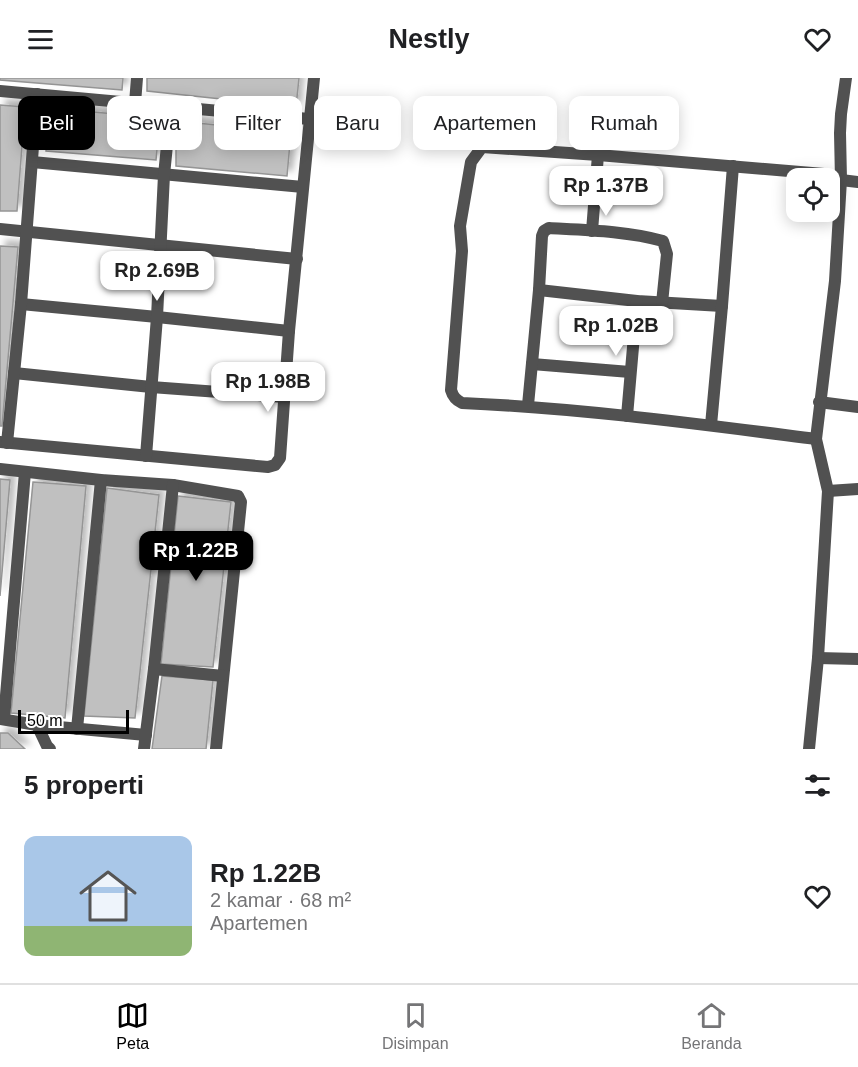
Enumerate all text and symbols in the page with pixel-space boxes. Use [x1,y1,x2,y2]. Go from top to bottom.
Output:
icon: menu [24,23,57,56]
icon: heart [801,23,834,56]
text: Nestly [388,24,470,54]
chip: Beli [18,96,95,150]
chip: Sewa [107,96,202,150]
chip: Filter [214,96,302,150]
chip: Baru [314,96,401,150]
chip: Apartemen [413,96,557,150]
chip: Rumah [569,96,679,150]
pin: Rp 1.37B [544,166,668,217]
map controls [786,168,840,222]
button: locate [786,168,840,222]
text: Rp 1.37B [563,174,649,196]
pin: Rp 2.69B [95,251,219,302]
text: Rp 2.69B [114,259,200,281]
pin: Rp 1.02B [554,306,678,357]
text: Rp 1.02B [573,314,659,336]
pin: Rp 1.98B [206,362,330,413]
text: Rp 1.98B [225,370,311,392]
pin: Rp 1.22B [134,531,258,582]
text: Rp 1.22B [153,539,239,561]
scale bar [18,707,129,734]
text: 50 m [27,712,63,729]
icon: filters [801,769,834,802]
text: 5 properti [24,770,144,800]
text: Rp 1.22B [210,858,321,888]
icon: home [72,860,144,932]
icon: heart [801,880,834,913]
text: 2 kamar · 68 m² [210,889,351,911]
text: Apartemen [210,912,308,934]
tab: Peta [116,999,149,1053]
tab: Disimpan [382,999,449,1053]
tab: Beranda [681,999,742,1053]

